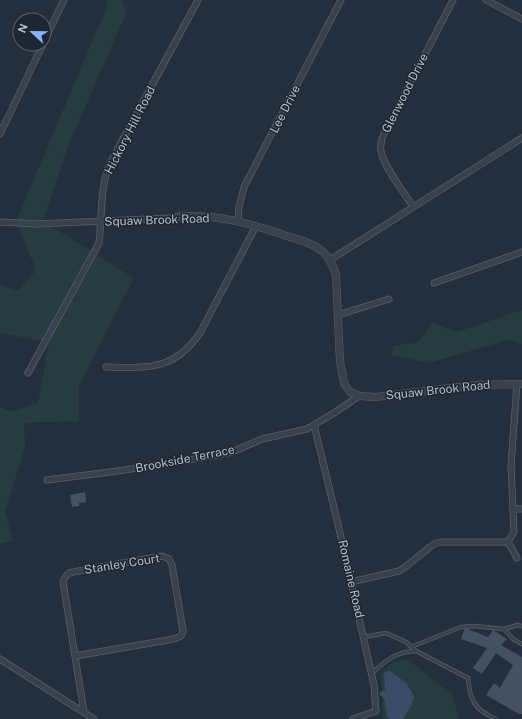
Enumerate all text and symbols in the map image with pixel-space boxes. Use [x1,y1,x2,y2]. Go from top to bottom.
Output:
north arrow [12,12,52,52]
text: N [16,22,30,34]
street label: Glenwood Drive [379,51,431,135]
street label: Lee Drive [267,83,303,135]
street label: Hickory Hill Road [102,84,158,176]
street label: Squaw Brook Road [104,211,210,229]
street label: Squaw Brook Road [385,378,491,402]
street label: Brookside Terrace [134,442,236,475]
street label: Romaine Road [335,539,367,619]
street label: Stanley Court [83,551,161,577]

